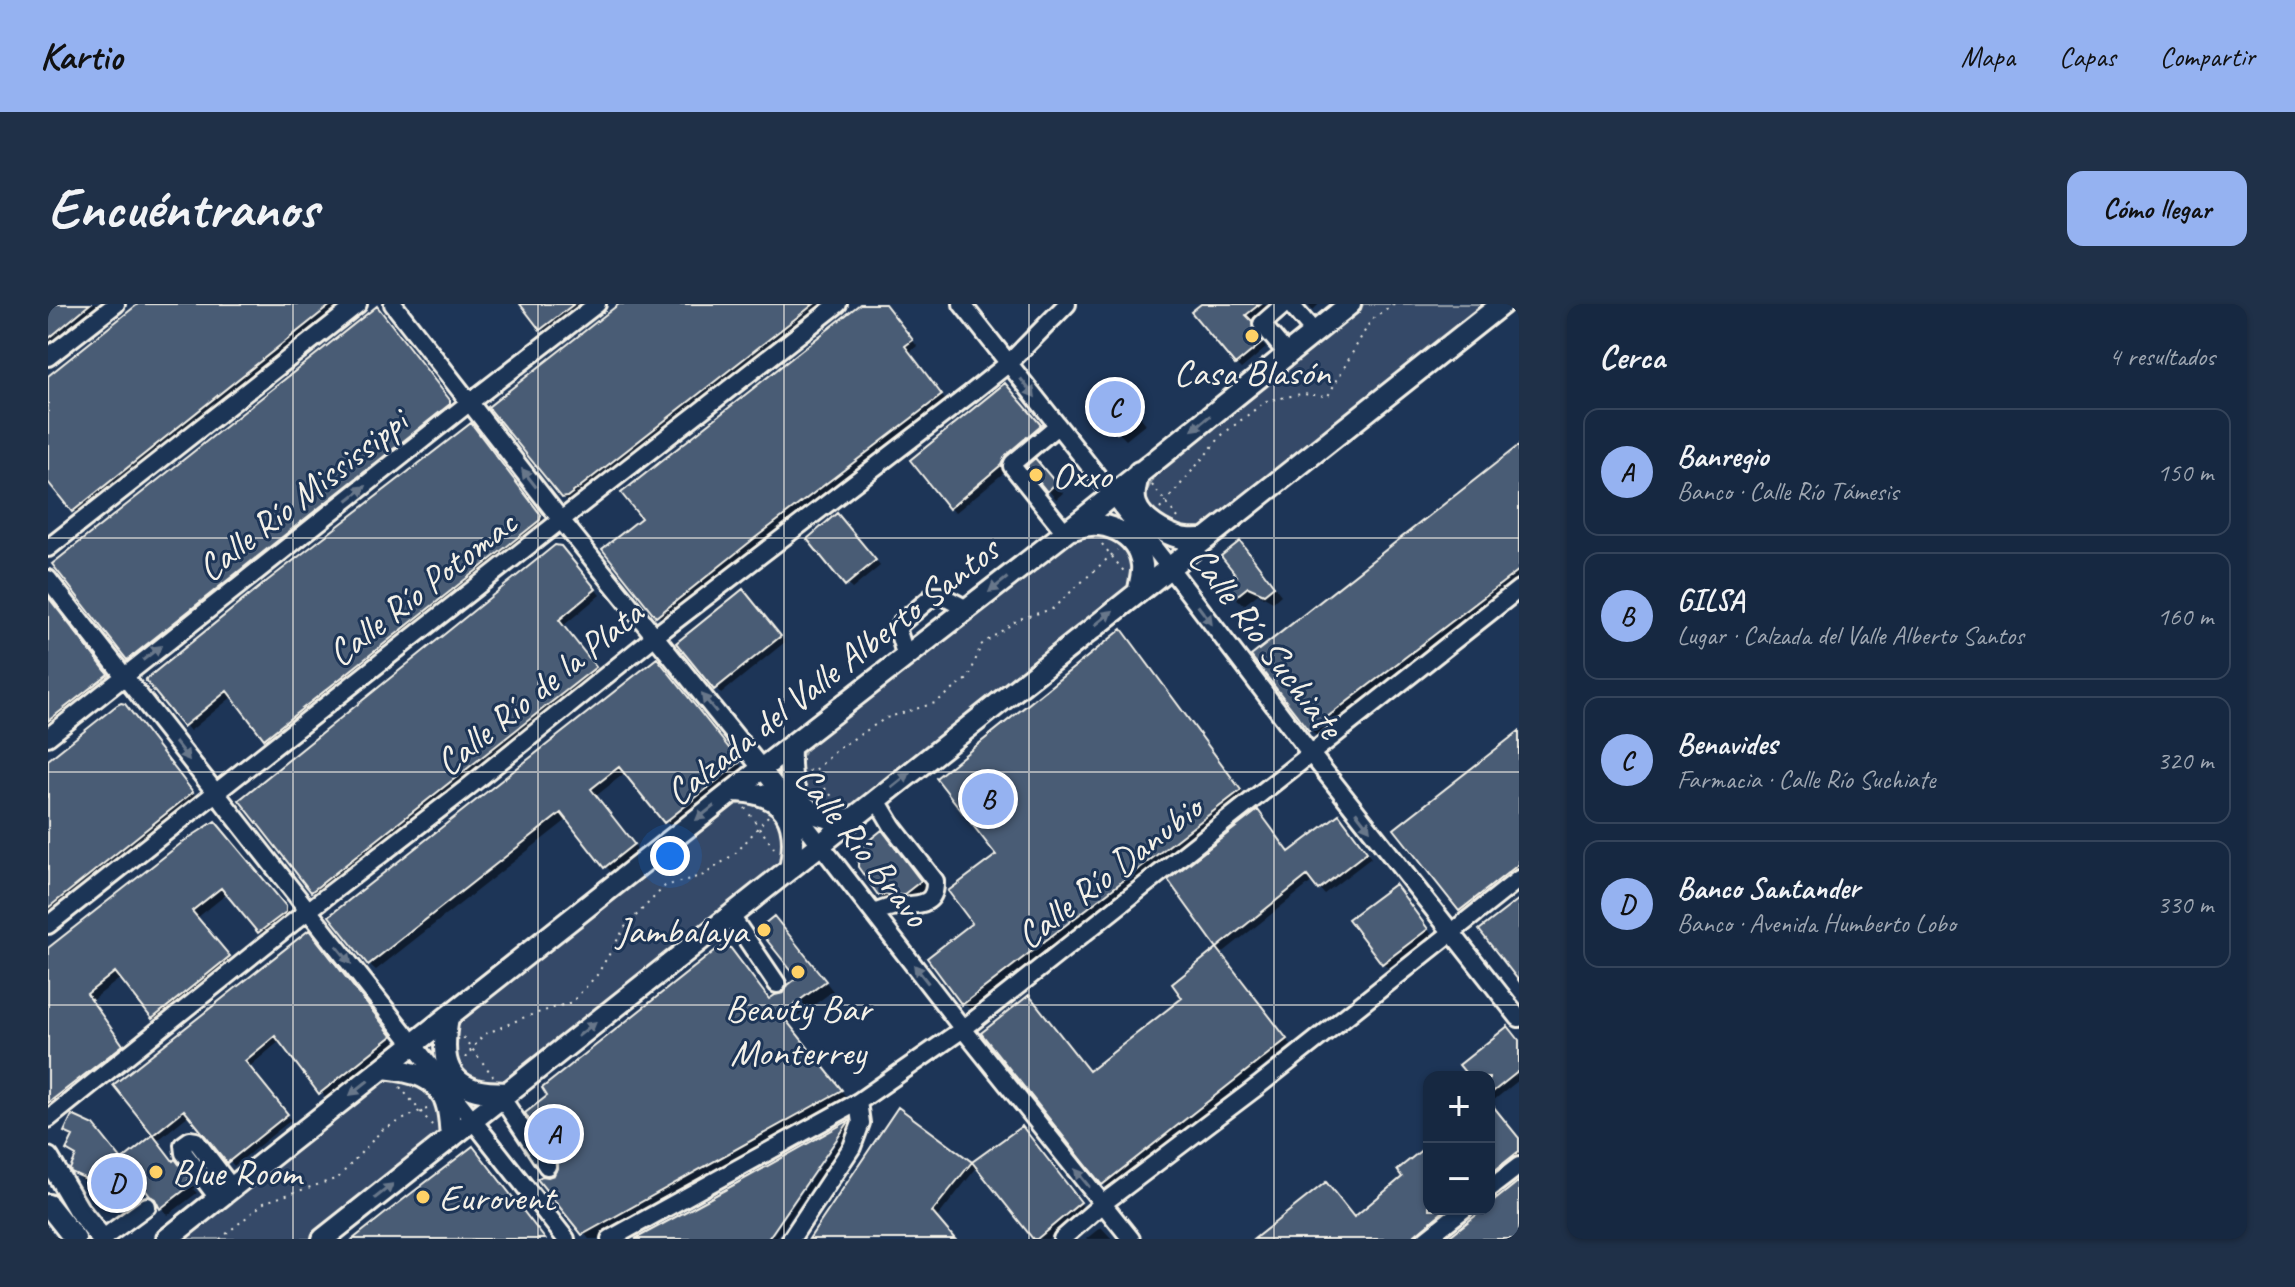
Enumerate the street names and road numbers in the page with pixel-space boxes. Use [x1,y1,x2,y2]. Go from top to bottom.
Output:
street label: Calle Río Mississippi [187,396,420,592]
street label: Calle Río Potomac [318,498,528,677]
street label: Calzada del Valle Alberto Santos [656,524,1011,816]
street label: Calle Río Suchiate [1178,536,1355,750]
street label: Calle Río de la Plata [426,588,655,786]
street label: Calle Río Bravo [784,756,941,937]
street label: Calle Río Danubio [1007,783,1214,959]

